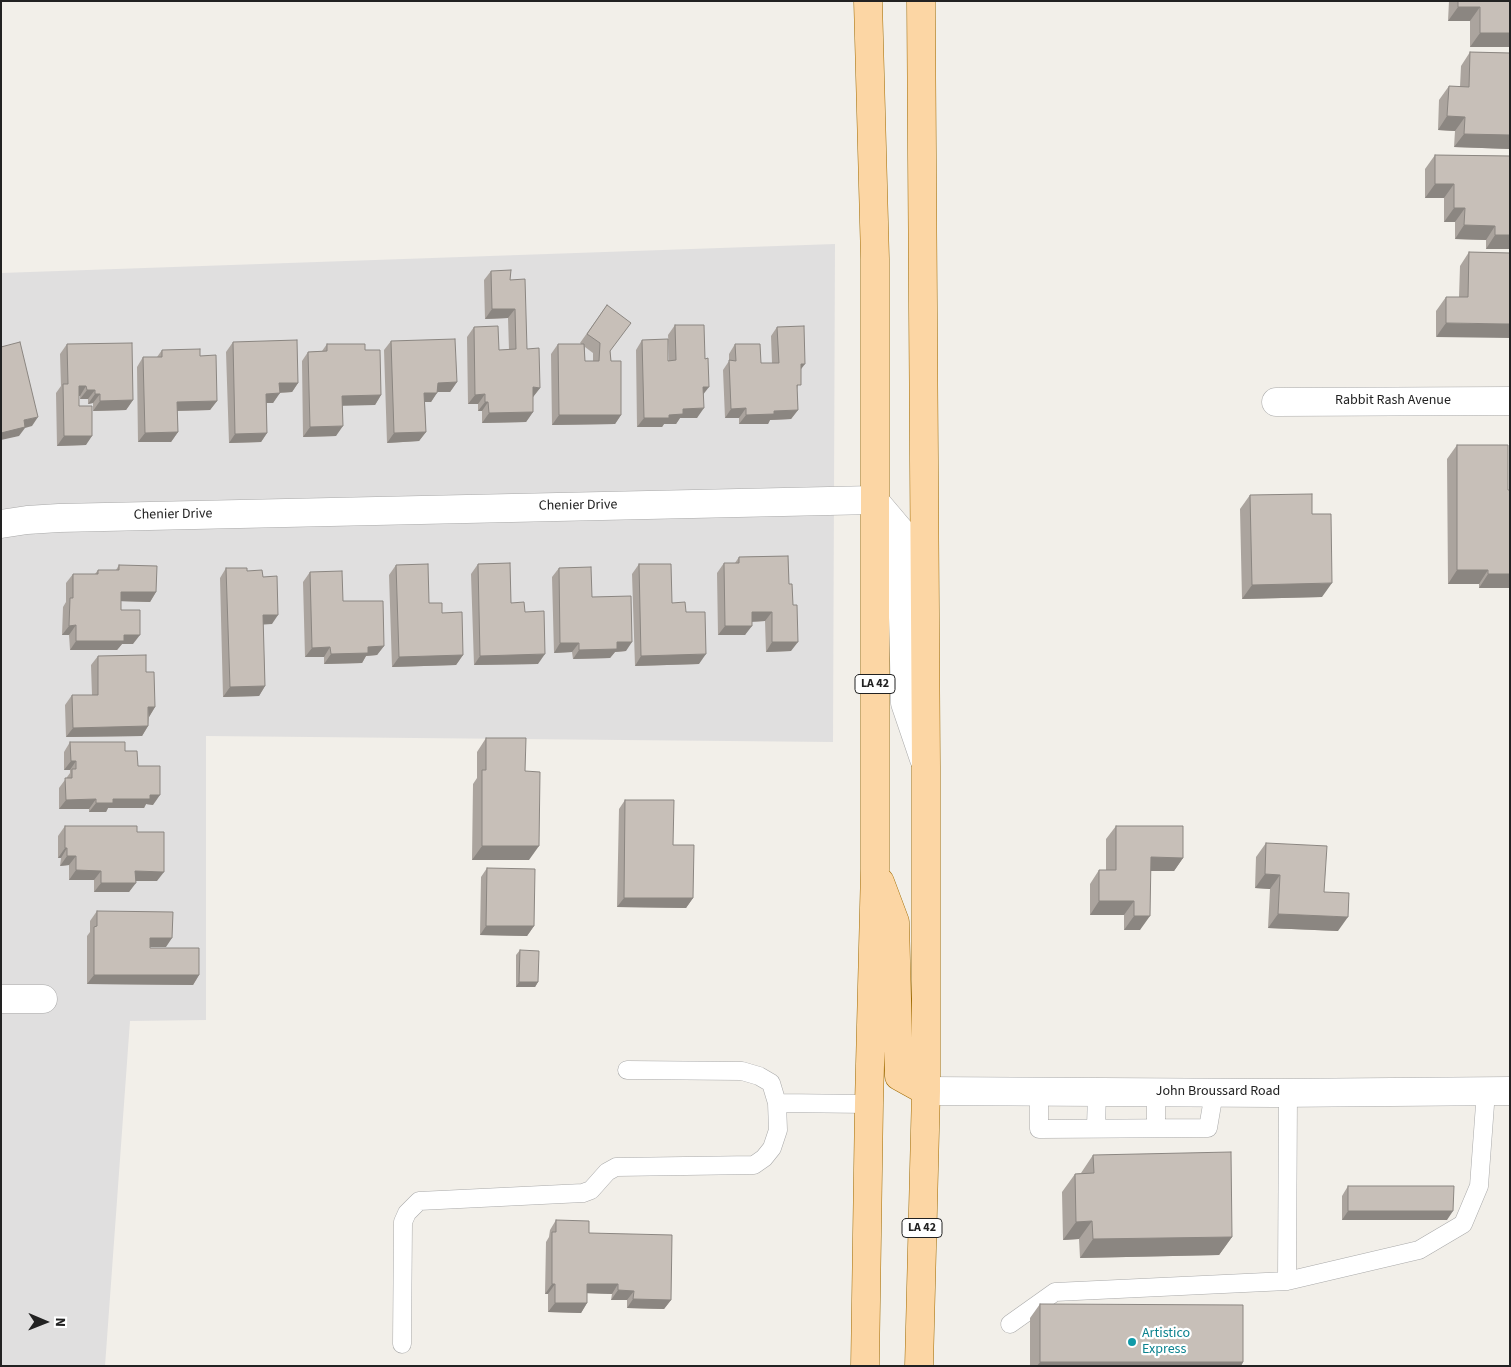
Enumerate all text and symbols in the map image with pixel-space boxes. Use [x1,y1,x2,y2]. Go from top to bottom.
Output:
street label: Rabbit Rash Avenue [1335,393,1451,409]
street label: Chenier Drive [539,497,617,515]
street label: Chenier Drive [134,506,212,524]
road number: LA 42 [855,674,895,694]
street label: John Broussard Road [1156,1084,1280,1100]
road number: LA 42 [902,1218,942,1238]
north arrow [20,1297,70,1347]
text: N [50,1317,70,1327]
place label: Artistico Express [1142,1326,1190,1358]
marker: Artistico Express [1126,1336,1138,1348]

